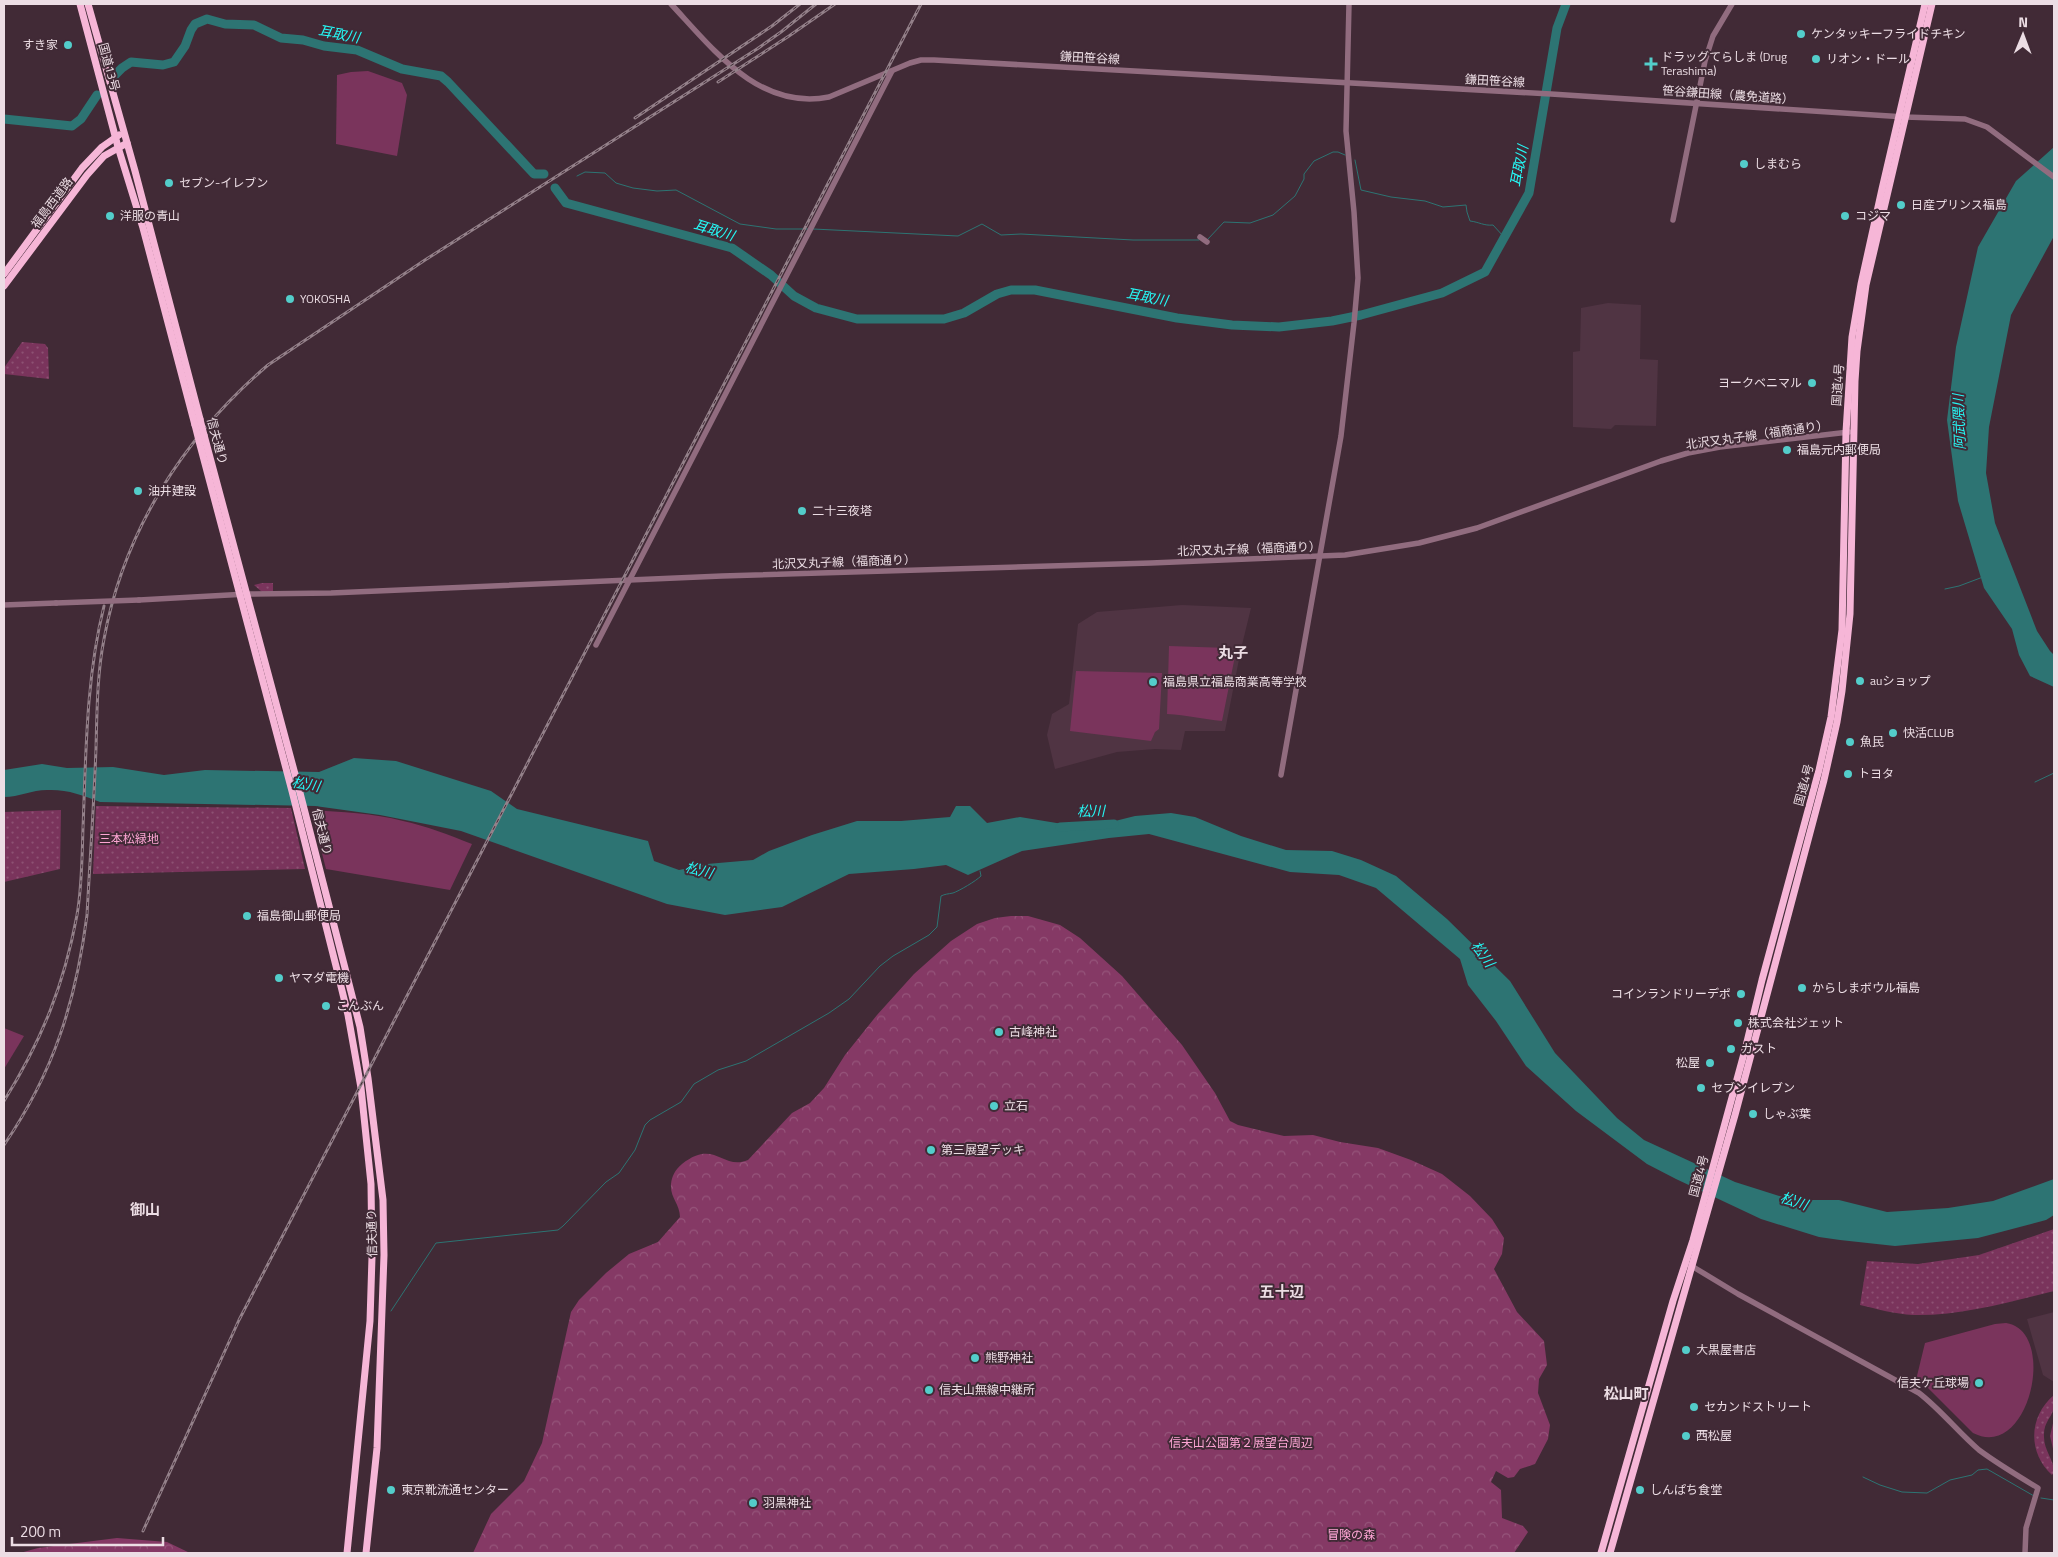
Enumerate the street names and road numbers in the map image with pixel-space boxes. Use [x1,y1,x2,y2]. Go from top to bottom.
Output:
street label: 国道13号 [94,41,125,93]
street label: 鎌田笹谷線 [1060,46,1120,69]
street label: 鎌田笹谷線 [1465,69,1525,92]
street label: 笹谷鎌田線（農免道路） [1662,80,1795,109]
street label: 福島西道路 [26,173,77,232]
street label: 国道4号 [1827,363,1848,407]
street label: 信夫通り [202,415,233,467]
street label: 北沢又丸子線（福商通り） [1684,415,1830,454]
street label: 北沢又丸子線（福商通り） [1177,536,1321,561]
street label: 北沢又丸子線（福商通り） [772,549,916,574]
street label: 国道4号 [1789,762,1818,808]
street label: 信夫通り [307,806,338,857]
street label: 国道4号 [1684,1153,1713,1199]
street label: 信夫通り [362,1209,381,1257]

